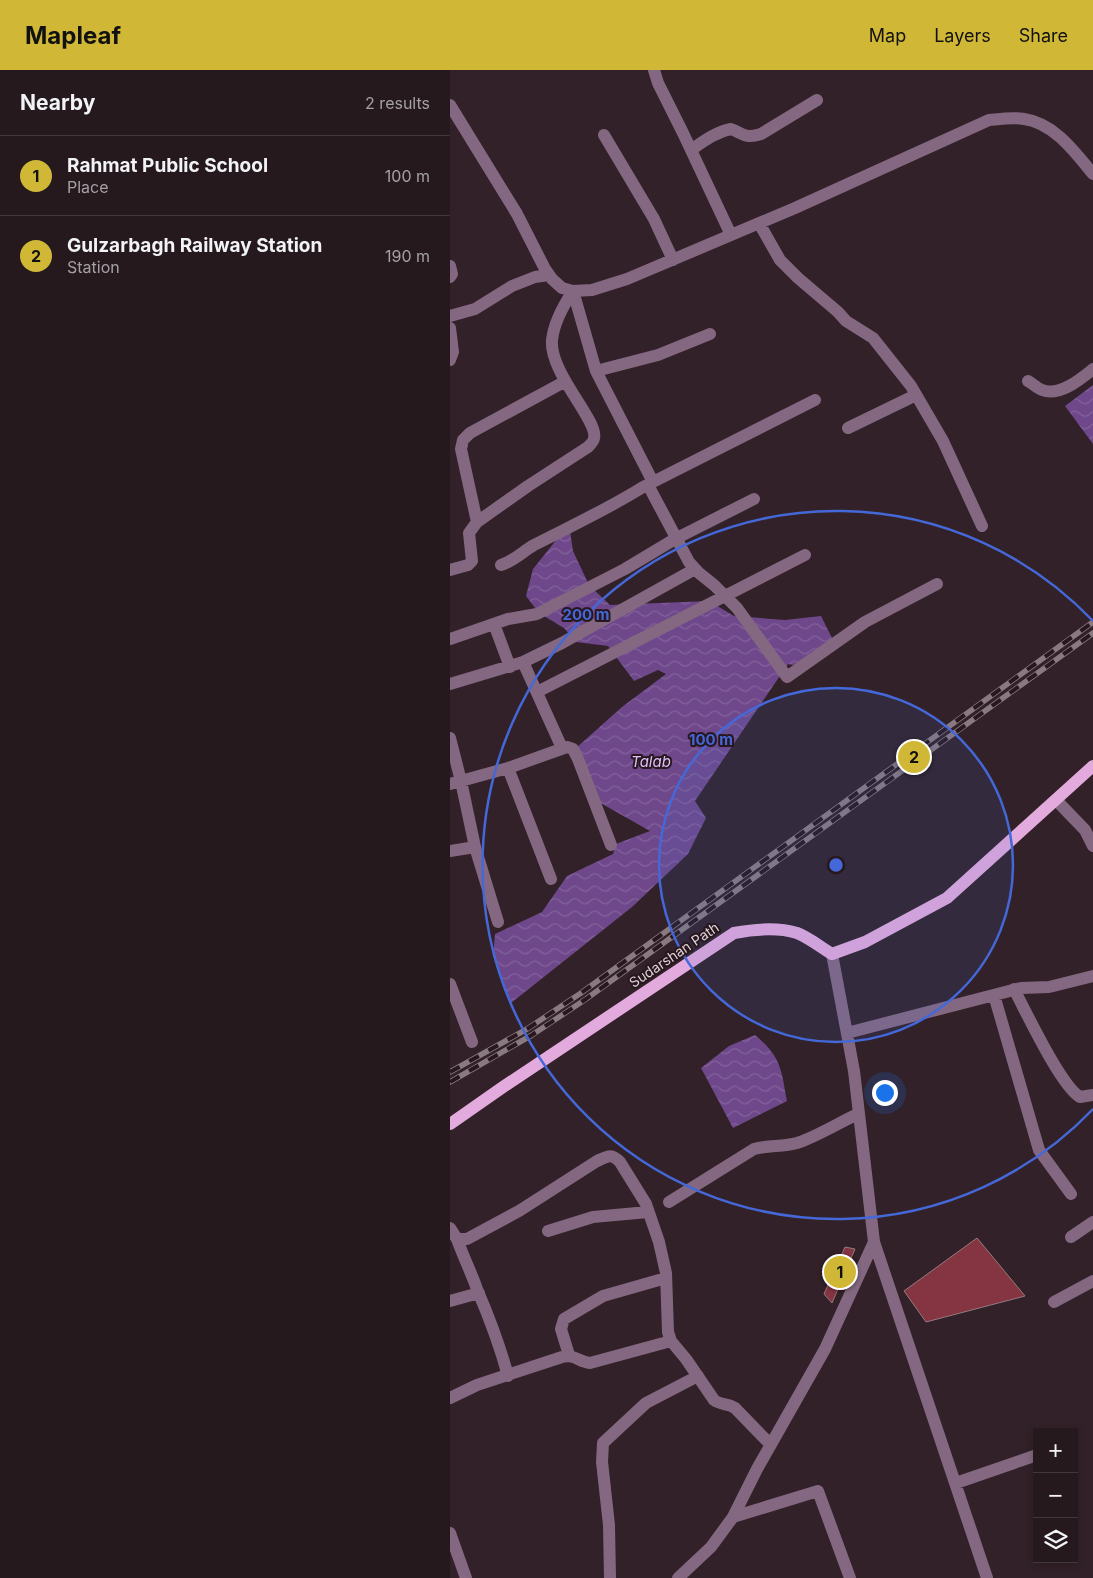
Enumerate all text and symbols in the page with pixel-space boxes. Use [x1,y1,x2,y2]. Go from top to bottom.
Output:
text: Mapleaf [25,21,121,50]
text: Map [869,25,906,46]
text: Layers [934,25,991,46]
text: Share [1019,25,1068,46]
text: Nearby [20,90,95,115]
text: 2 results [365,93,430,113]
text: Rahmat Public School [67,154,268,177]
text: 1 [33,166,39,186]
text: 100 m [385,166,430,186]
text: Place [67,177,109,197]
text: Gulzarbagh Railway Station [67,234,322,257]
text: 2 [31,246,41,266]
text: 190 m [385,246,430,266]
text: Station [67,257,120,277]
text: 200 m [563,605,609,624]
text: 100 m [689,730,733,749]
pin: 2 [898,738,930,776]
water label: Talab [631,752,671,771]
centre of rings [827,856,845,874]
street label: Sudarshan Path [626,918,722,991]
your location [872,1080,898,1106]
pin: 1 [824,1253,856,1291]
map controls [1033,1428,1078,1563]
button: + [1033,1428,1078,1473]
button: − [1033,1473,1078,1518]
button: layers [1033,1518,1078,1563]

